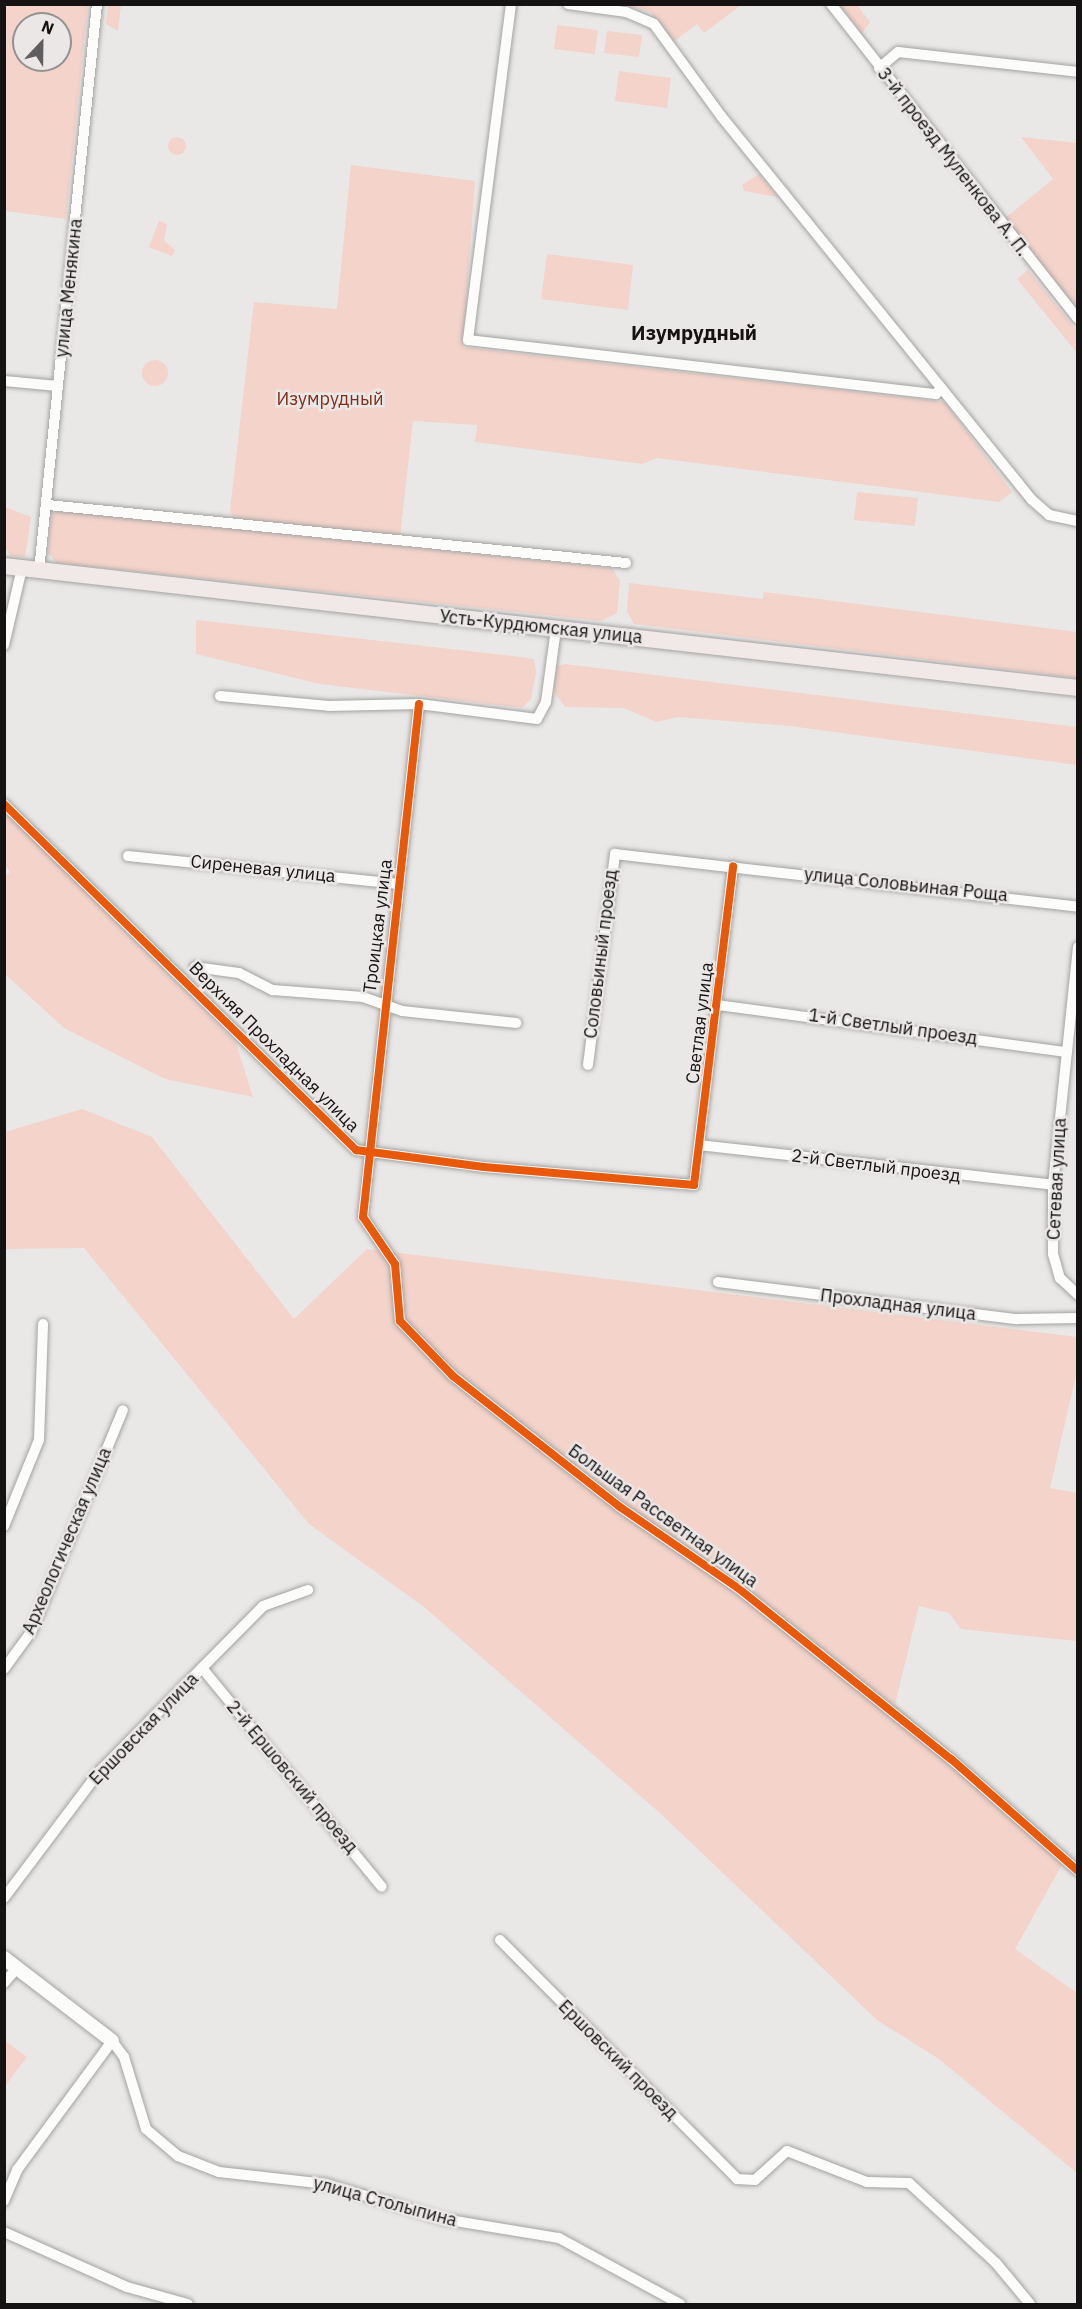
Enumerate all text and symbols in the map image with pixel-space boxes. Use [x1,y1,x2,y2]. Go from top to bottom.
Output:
north arrow [12,12,72,72]
text: N [39,16,57,39]
street label: 3-й проезд Муленкова А. П. [873,63,1033,261]
street label: улица Менякина [51,218,87,358]
district label: Изумрудный [631,320,757,344]
park label: Изумрудный [276,388,384,410]
street label: Усть-Курдюмская улица [438,606,644,648]
street label: Сиреневая улица [189,851,337,887]
street label: Троицкая улица [359,858,397,994]
street label: улица Соловьиная Роща [803,864,1009,906]
street label: Соловьиный проезд [580,868,622,1040]
street label: Верхняя Прохладная улица [184,957,364,1137]
street label: Светлая улица [682,961,718,1085]
street label: 1-й Светлый проезд [807,1004,979,1050]
street label: Сетевая улица [1043,1117,1071,1241]
street label: 2-й Светлый проезд [790,1145,962,1187]
street label: Прохладная улица [819,1285,977,1325]
street label: Большая Рассветная улица [564,1440,762,1592]
street label: Археологическая улица [18,1444,116,1638]
street label: Ершовская улица [85,1668,203,1790]
street label: 2-й Ершовский проезд [222,1696,362,1858]
street label: Ершовский проезд [554,1996,682,2124]
street label: улица Столыпина [311,2172,459,2232]

